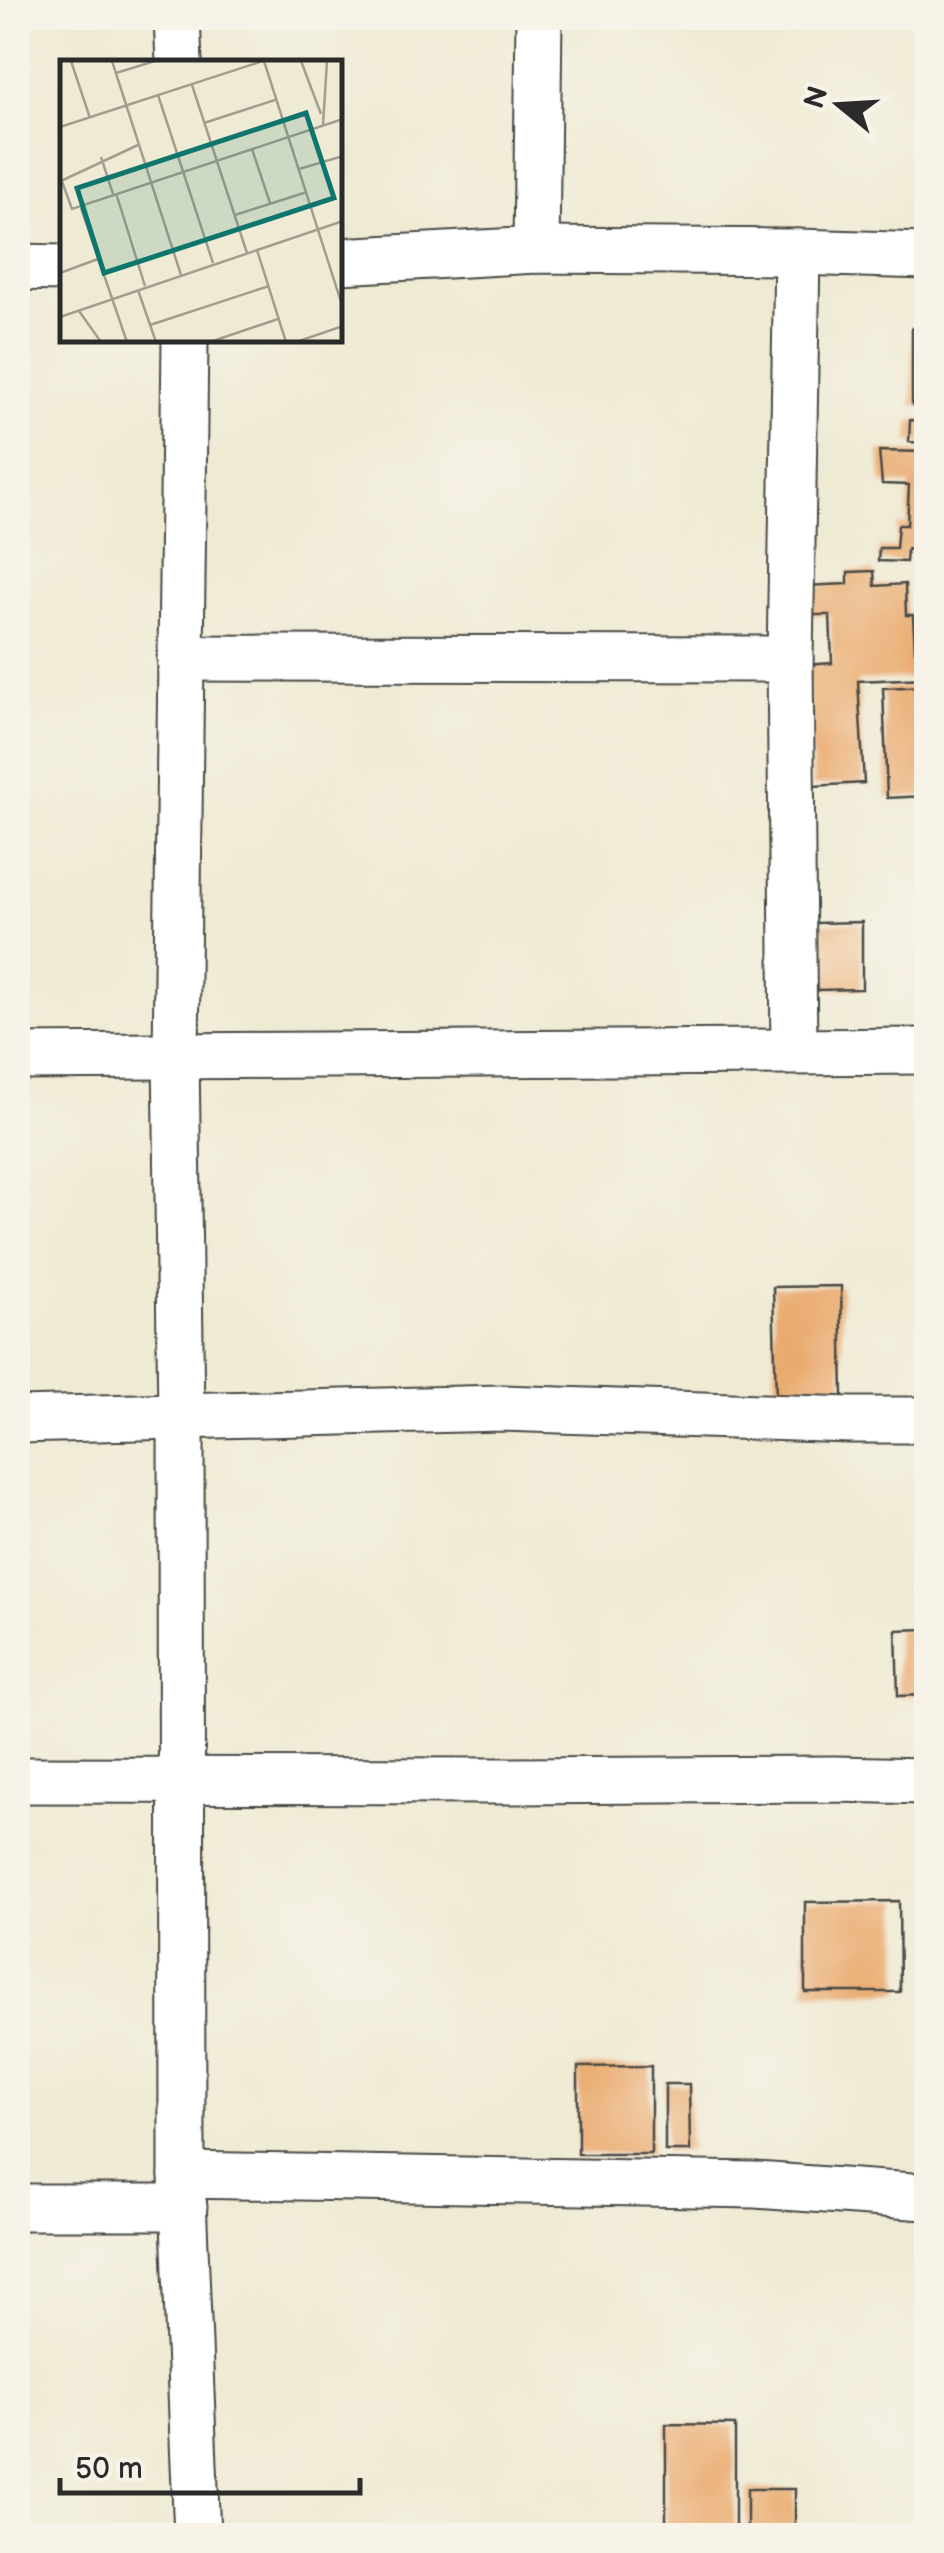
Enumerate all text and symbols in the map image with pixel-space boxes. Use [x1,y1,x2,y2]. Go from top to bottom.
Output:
north arrow [789,55,889,155]
inset map [60,60,342,342]
text: N [798,83,836,113]
scale bar [60,2433,360,2495]
text: 50 m [75,2451,143,2487]

